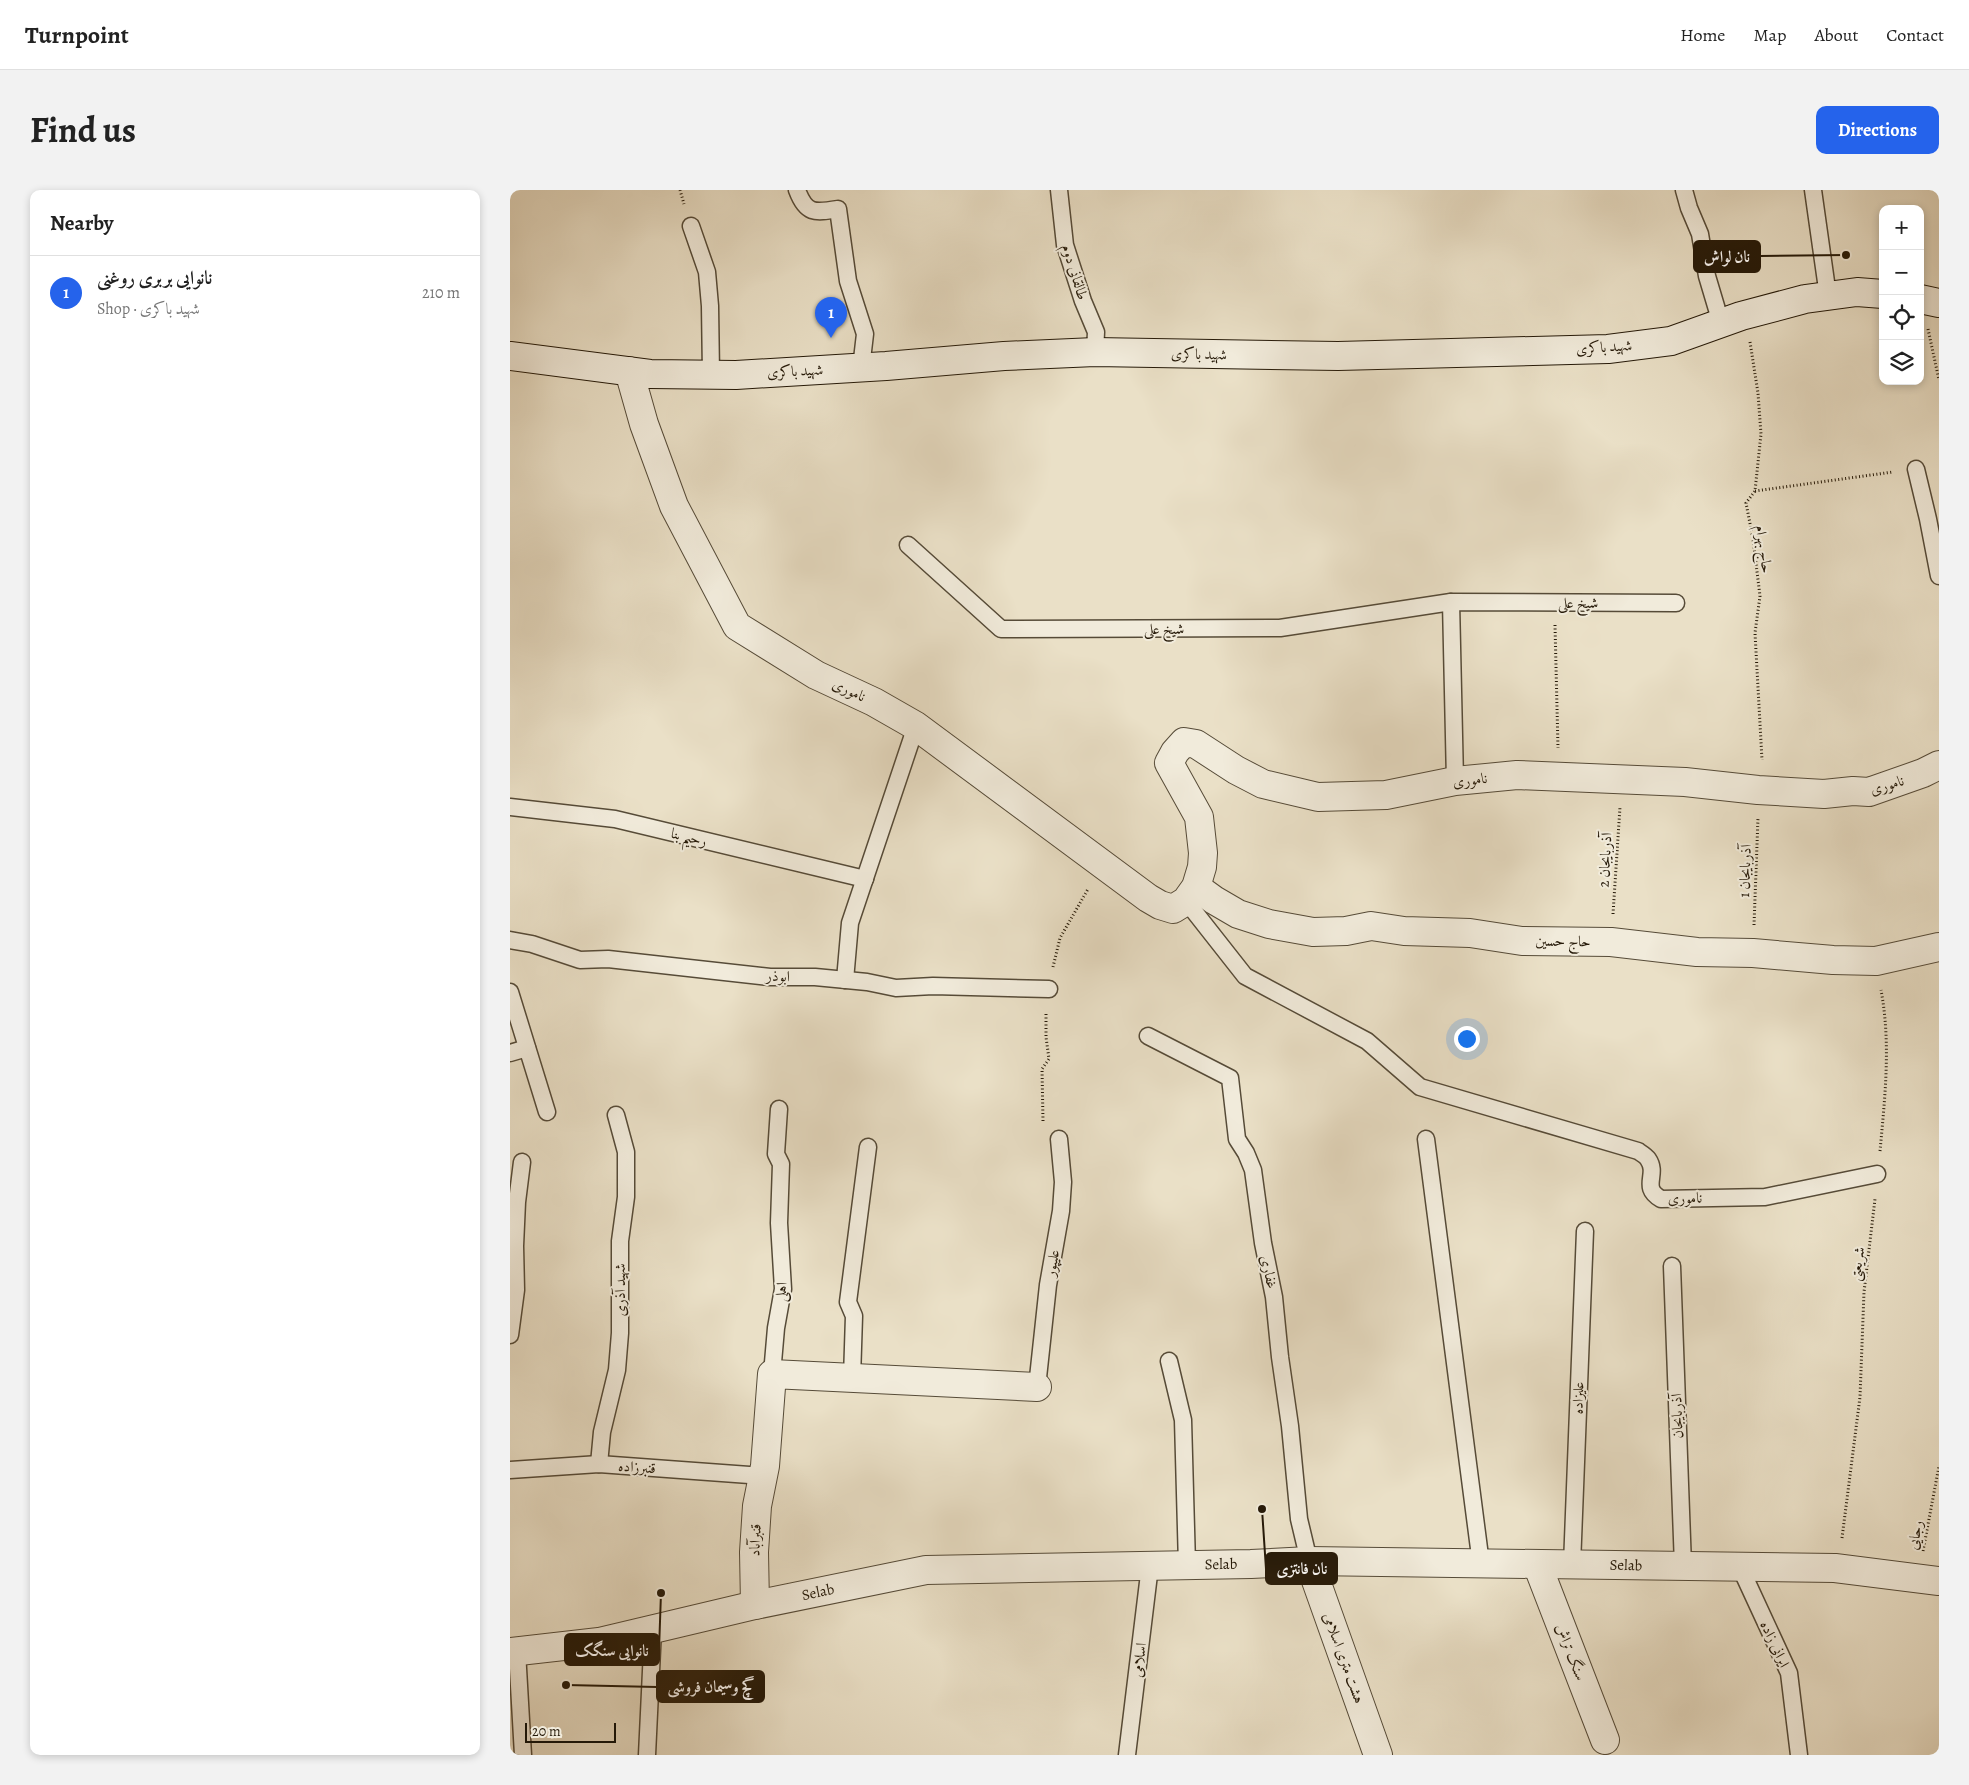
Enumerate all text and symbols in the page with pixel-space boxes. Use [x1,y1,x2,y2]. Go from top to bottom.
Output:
text: Turnpoint [25,19,129,51]
text: Home [1680,23,1725,47]
text: Map [1753,23,1786,47]
text: About [1814,23,1858,47]
text: Contact [1886,23,1944,47]
text: Find us [30,106,136,154]
button: Directions [1816,106,1939,154]
map controls [1879,205,1924,385]
button: + [1879,205,1924,250]
text: Nearby [50,209,113,237]
callout: نان لواش [1694,241,1760,272]
street label: طالقانی دوم [1054,242,1093,303]
text: نان لواش [1704,246,1750,268]
button: − [1879,250,1924,295]
text: نانوایی بربری روغنی [97,265,212,291]
text: 1 [63,282,69,304]
text: 210 m [422,282,460,304]
button: locate [1879,295,1924,340]
pin: 1 [815,297,847,338]
text: Shop · شهید باکری [97,298,200,320]
street label: شهید باکری [1575,335,1633,359]
button: layers [1879,340,1924,385]
street label: شهید باکری [1171,344,1227,364]
street label: شهید باکری [766,360,824,382]
street label: حاج بهرام [1748,524,1777,575]
street label: شیخ علی [1558,593,1598,617]
street label: شیخ علی [1144,619,1184,643]
street label: ناموری [829,674,869,706]
street label: ناموری [1452,768,1489,792]
street label: ناموری [1867,770,1907,800]
street label: رحیم بنا [667,823,709,856]
street label: آذربایجان 2 [1594,830,1617,888]
street label: آذربایجان 1 [1734,842,1756,898]
street label: حاج حسین [1535,931,1591,954]
street label: ابوذر [764,966,790,986]
your location [1454,1026,1480,1052]
street label: ناموری [1667,1188,1703,1208]
street label: شریعتی [1845,1246,1870,1283]
street label: علیپور [1039,1248,1064,1280]
street label: غفاری [1256,1253,1282,1291]
street label: شهید آذری [610,1263,630,1317]
street label: اهلی [770,1281,793,1303]
street label: علیزاده [1567,1381,1589,1415]
street label: آذربایجان [1666,1391,1688,1439]
street label: قنبرزاده [617,1456,657,1478]
street label: رجایی [1902,1519,1928,1551]
street label: قنبرآباد [744,1523,766,1557]
callout: نان فانتزی [1266,1553,1337,1584]
street label: Selab [1205,1554,1238,1574]
street label: Selab [1610,1555,1643,1575]
text: نان فانتزی [1276,1558,1328,1580]
street label: Selab [800,1579,836,1605]
street label: هشت متری اسلامی [1318,1610,1370,1706]
street label: ایرانی زاده [1756,1618,1794,1670]
street label: سنگ تراش [1551,1621,1591,1683]
callout: نانوایی سنگک [565,1634,659,1665]
text: نانوایی سنگک [575,1640,649,1662]
street label: اسلامی [1127,1641,1151,1679]
callout: گچ وسیمان فروشی [657,1671,764,1702]
text: گچ وسیمان فروشی [668,1676,755,1700]
scale bar [525,1720,616,1743]
text: 20 m [532,1722,561,1741]

